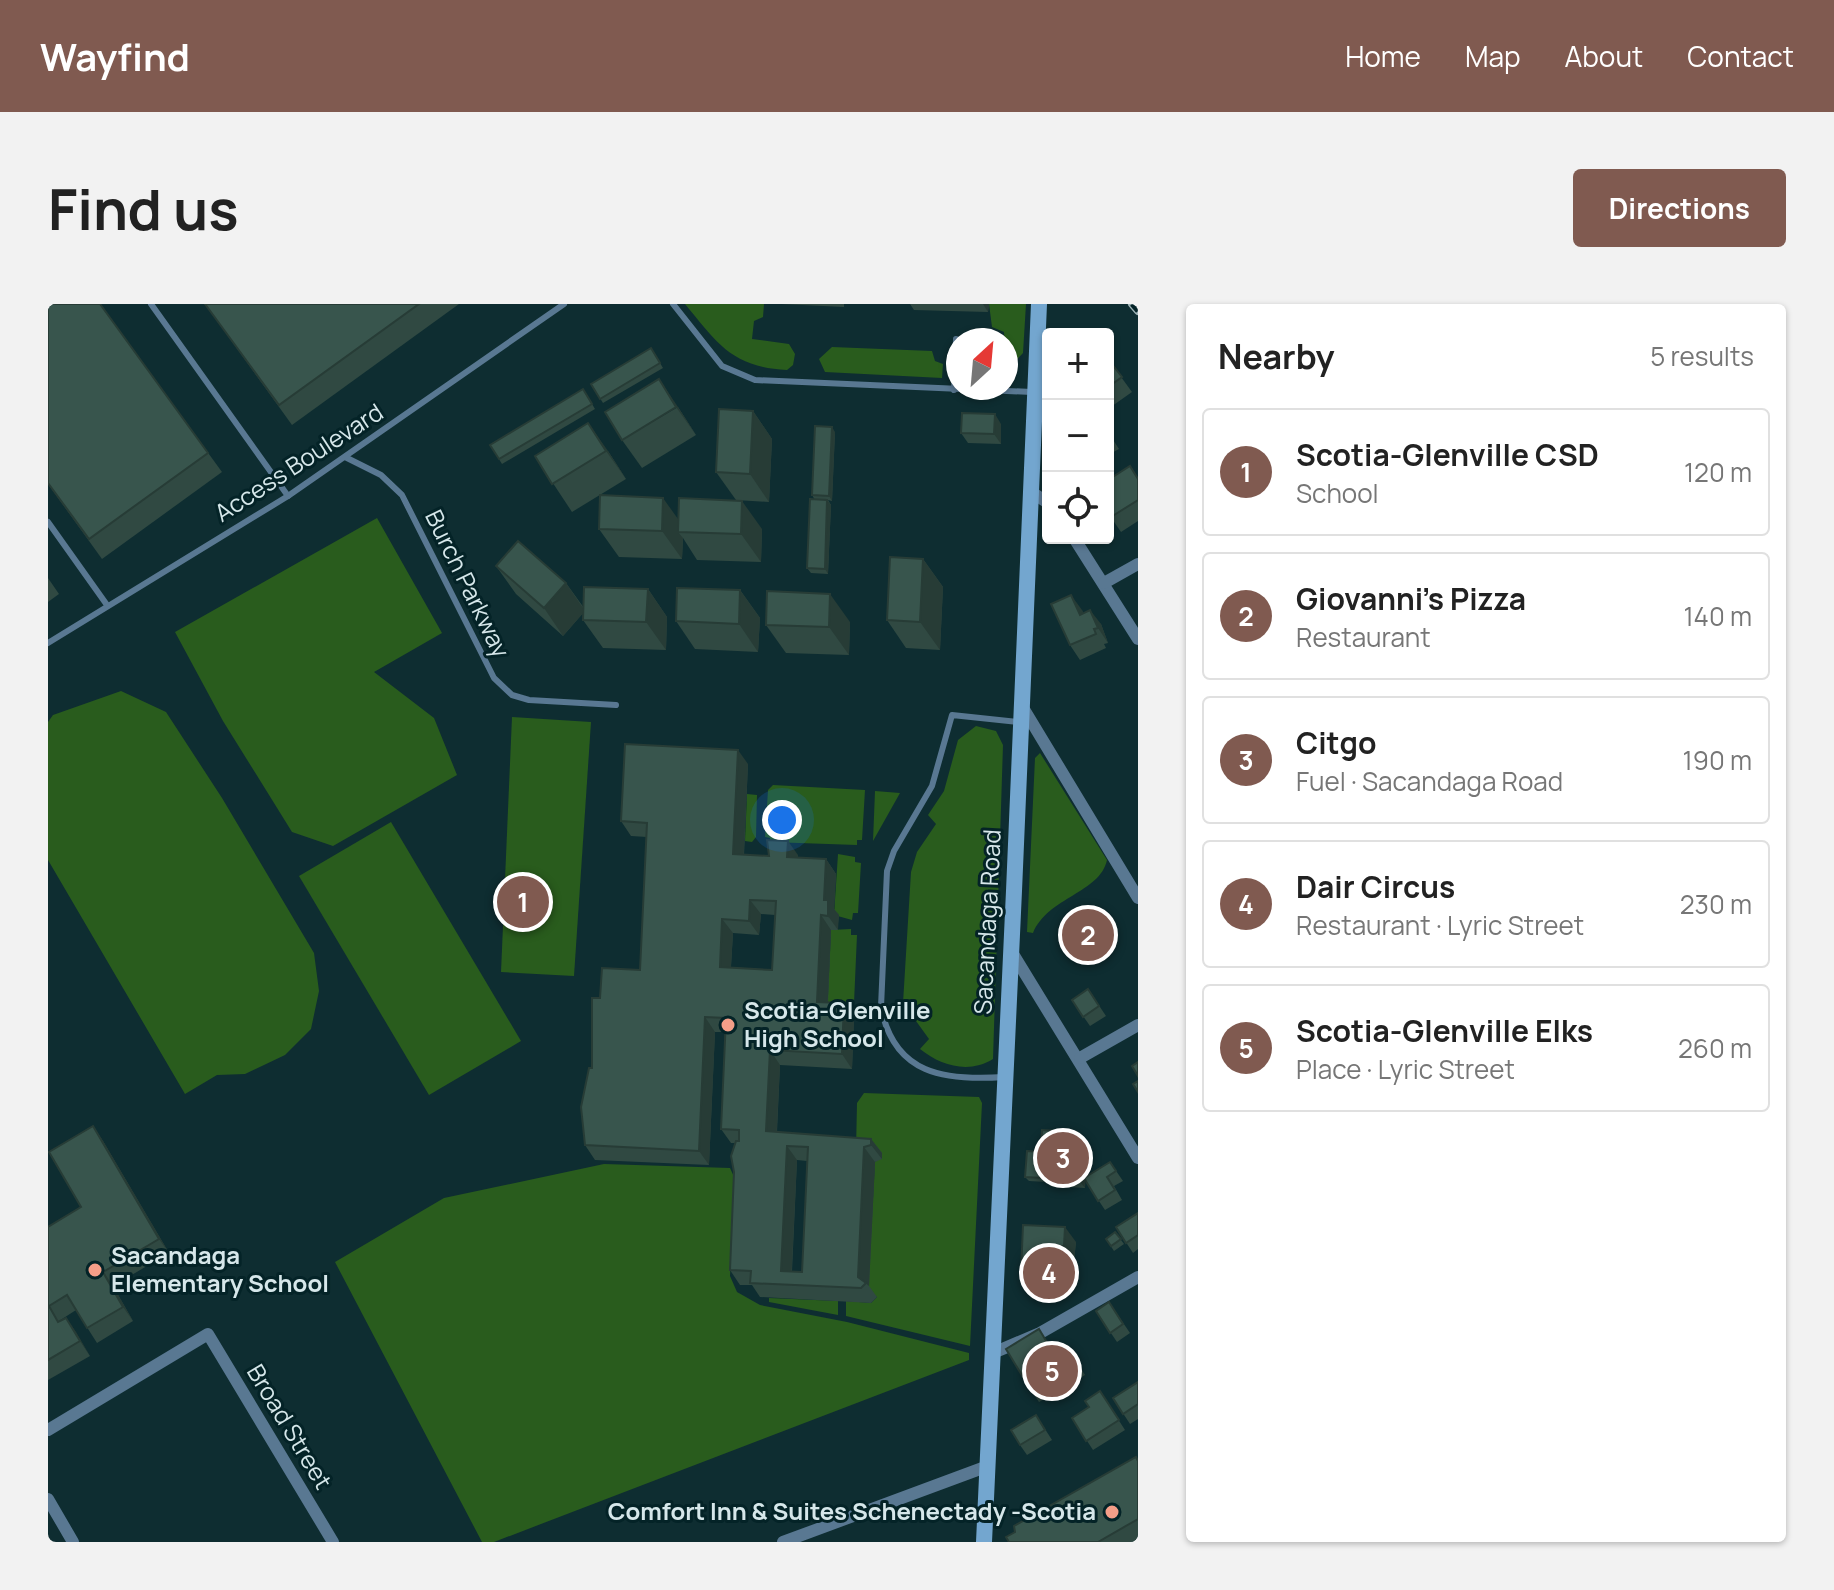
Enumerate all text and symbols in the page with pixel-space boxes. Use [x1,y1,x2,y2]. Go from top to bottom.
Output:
text: Wayfind [40,30,190,82]
text: Home [1345,37,1421,75]
text: Map [1465,37,1521,75]
text: About [1565,37,1643,75]
text: Contact [1687,37,1794,75]
button: Directions [1573,169,1786,247]
text: Find us [48,170,239,247]
north arrow [946,328,1018,400]
map controls [1042,328,1114,544]
button: + [1042,328,1114,400]
text: Nearby [1218,333,1334,379]
text: 5 results [1650,338,1754,374]
street label: Access Boulevard [207,395,389,529]
button: − [1042,400,1114,472]
text: Scotia-Glenville CSD [1296,434,1599,475]
text: 1 [1240,454,1252,490]
text: 120 m [1684,454,1752,490]
button: locate [1042,472,1114,544]
text: School [1296,475,1379,511]
street label: Burch Parkway [418,504,519,663]
text: Giovanni's Pizza [1296,578,1526,619]
text: 2 [1238,598,1254,634]
text: 140 m [1683,598,1752,634]
text: Restaurant [1296,619,1431,655]
text: Citgo [1296,722,1377,763]
text: 3 [1238,742,1254,778]
text: 190 m [1683,742,1752,778]
text: Fuel · Sacandaga Road [1296,763,1563,799]
your location [762,800,802,840]
street label: Sacandaga Road [965,828,1008,1015]
text: Dair Circus [1296,866,1455,907]
pin: 1 [497,872,549,932]
text: 4 [1238,886,1254,922]
text: 230 m [1680,886,1752,922]
pin: 2 [1062,905,1114,965]
text: Restaurant · Lyric Street [1296,907,1584,943]
place label: Scotia-Glenville High School [744,993,930,1054]
text: Scotia-Glenville Elks [1296,1010,1593,1051]
marker: Scotia-Glenville High School [719,1016,737,1034]
text: 5 [1238,1030,1254,1066]
text: 260 m [1678,1030,1752,1066]
text: Place · Lyric Street [1296,1051,1515,1087]
pin: 3 [1037,1128,1089,1188]
place label: Sacandaga Elementary School [111,1238,329,1299]
pin: 4 [1023,1243,1075,1303]
marker: Sacandaga Elementary School [86,1261,104,1279]
pin: 5 [1026,1341,1078,1401]
street label: Broad Street [240,1358,341,1495]
place label: Comfort Inn & Suites Schenectady -Scotia [608,1494,1096,1527]
marker: Comfort Inn & Suites Schenectady -Scotia [1103,1503,1121,1521]

